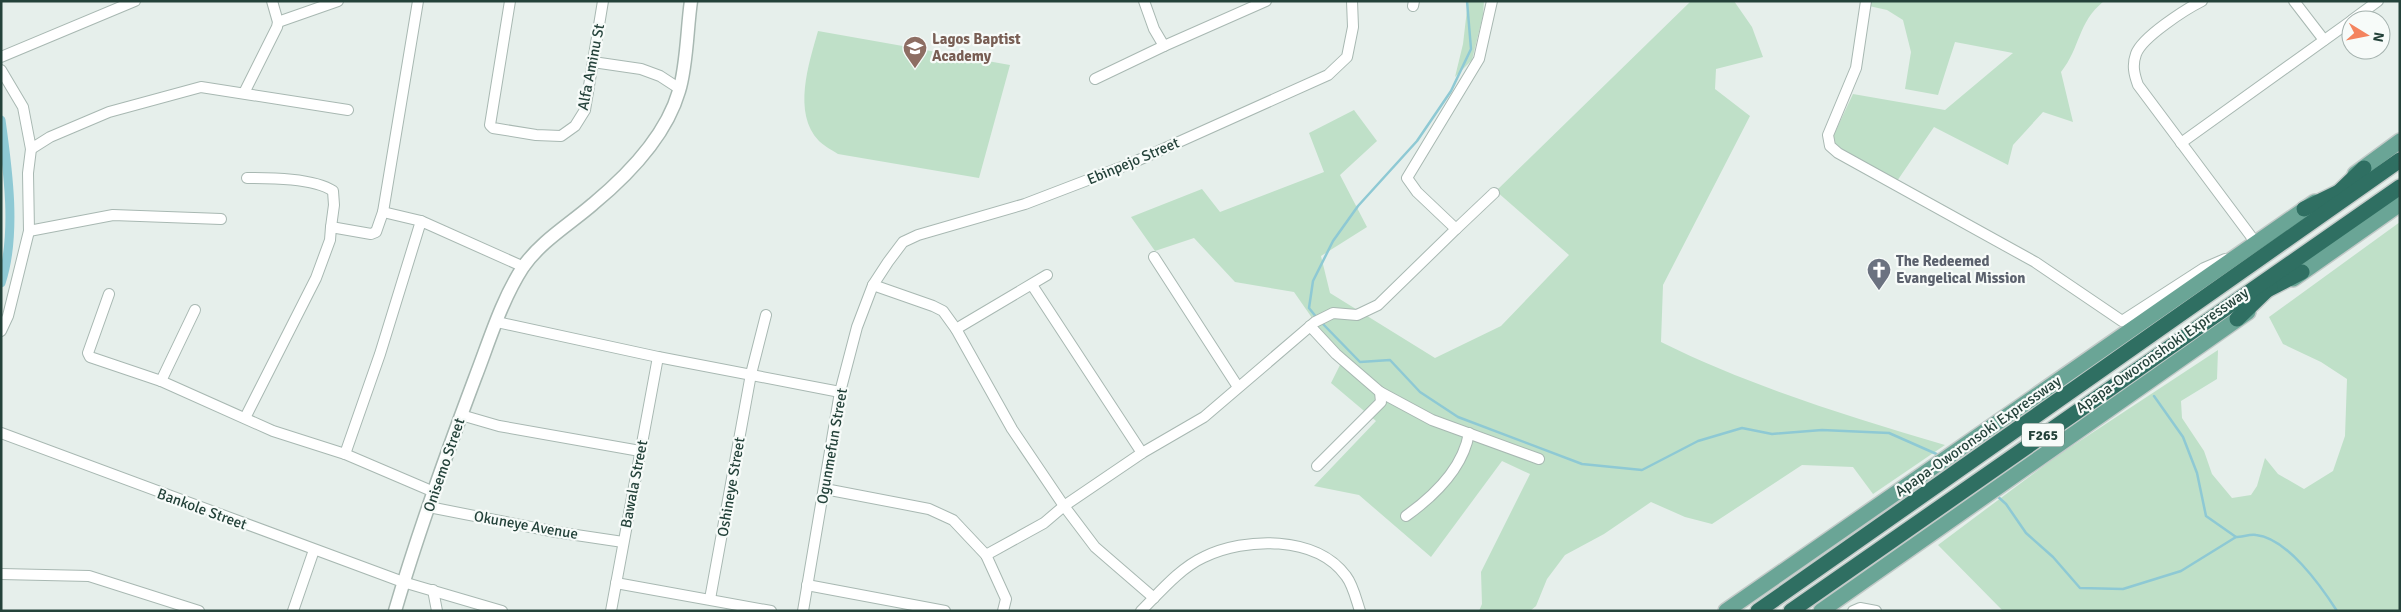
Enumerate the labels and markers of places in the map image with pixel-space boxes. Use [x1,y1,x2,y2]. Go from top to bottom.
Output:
place label: Lagos Baptist Academy [932,30,1021,65]
school or university icon: Lagos Baptist Academy [902,35,928,69]
place label: The Redeemed Evangelical Mission [1896,252,2026,287]
church icon: The Redeemed Evangelical Mission [1866,257,1892,291]

